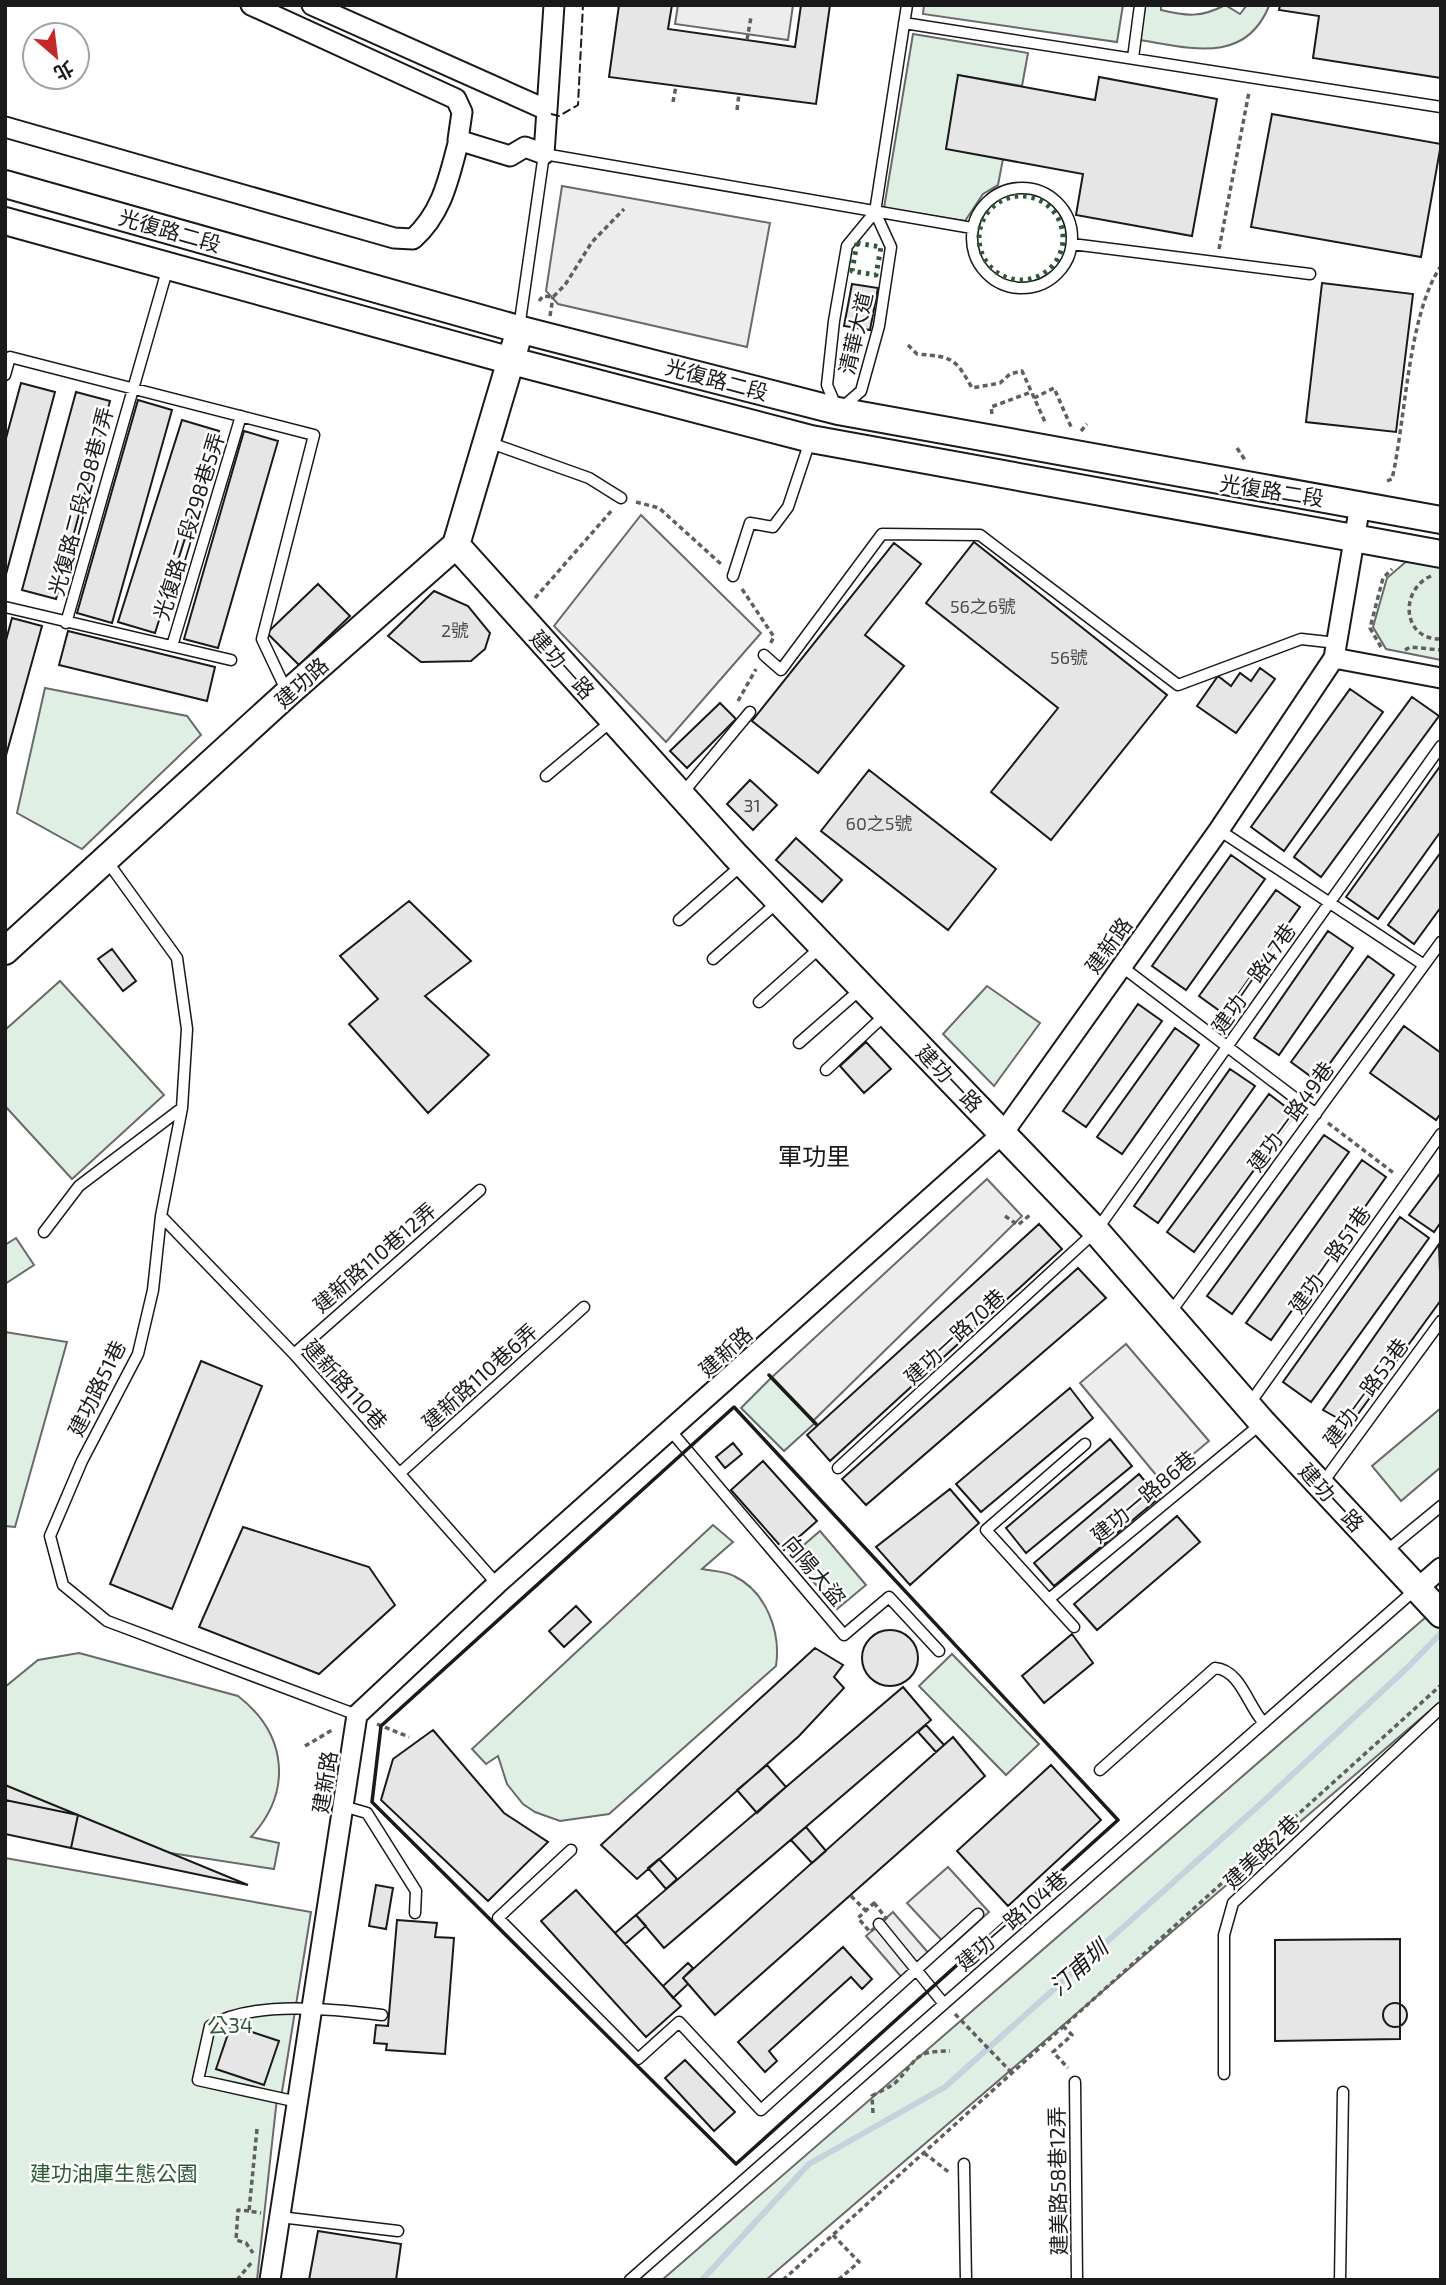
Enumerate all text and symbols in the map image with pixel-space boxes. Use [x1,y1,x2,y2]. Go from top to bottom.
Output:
north arrow [21,21,91,91]
text: 北 [50,57,78,86]
street label: 光復路二段 [116,204,224,256]
street label: 清華大道 [833,289,877,377]
street label: 光復路二段 [663,353,771,405]
street label: 光復路二段298巷7弄 [43,404,117,598]
street label: 光復路二段298巷5弄 [148,429,228,623]
street label: 光復路二段 [1218,469,1326,511]
house number: 56之6號 [950,595,1016,617]
house number: 2號 [441,619,469,641]
street label: 建功一路 [526,624,600,704]
house number: 56號 [1050,646,1088,668]
street label: 建功路 [269,652,333,712]
house number: 31 [743,794,761,816]
house number: 60之5號 [846,812,912,834]
street label: 建新路 [1079,912,1137,978]
street label: 建功一路47巷 [1206,918,1300,1038]
street label: 建功一路 [912,1039,988,1117]
street label: 建功一路49巷 [1242,1056,1338,1176]
district label: 軍功里 [778,1141,850,1170]
street label: 建新路110巷12弄 [307,1197,441,1317]
street label: 建功一路51巷 [1283,1201,1375,1317]
street label: 建功一路70巷 [899,1283,1009,1389]
street label: 建新路110巷6弄 [416,1318,542,1434]
street label: 建新路 [693,1321,757,1381]
street label: 建功一路53巷 [1317,1333,1413,1451]
street label: 建新路110巷 [299,1334,393,1434]
street label: 建功路51巷 [62,1336,130,1440]
street label: 建功一路86巷 [1085,1445,1201,1547]
street label: 建功一路 [1294,1458,1370,1536]
street label: 向陽大盜 [778,1530,852,1610]
street label: 建新路 [307,1749,341,1815]
street label: 建美路2巷 [1218,1809,1304,1893]
street label: 建功一路104巷 [950,1865,1072,1975]
water label: 汀甫圳 [1043,1932,1115,2000]
park label: 公34 [207,2012,253,2037]
street label: 建美路58巷12弄 [1043,2106,1071,2256]
park label: 建功油庫生態公園 [30,2160,198,2185]

